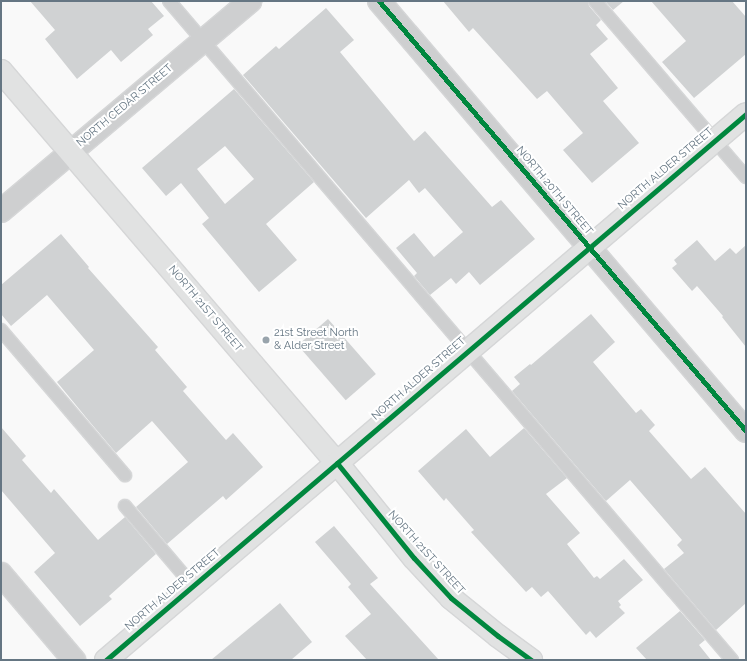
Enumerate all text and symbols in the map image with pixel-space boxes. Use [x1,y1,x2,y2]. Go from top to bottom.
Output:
street label: NORTH CEDAR STREET [74,62,176,150]
street label: NORTH ALDER STREET [616,125,716,213]
street label: NORTH 20TH STREET [513,144,595,238]
street label: NORTH 21ST STREET [165,263,245,355]
place label: 21st Street North & Alder Street [274,327,358,353]
street label: NORTH ALDER STREET [369,334,469,424]
marker: 21st Street North & Alder Street [261,335,271,345]
street label: NORTH 21ST STREET [385,508,467,598]
street label: NORTH ALDER STREET [123,546,223,634]

